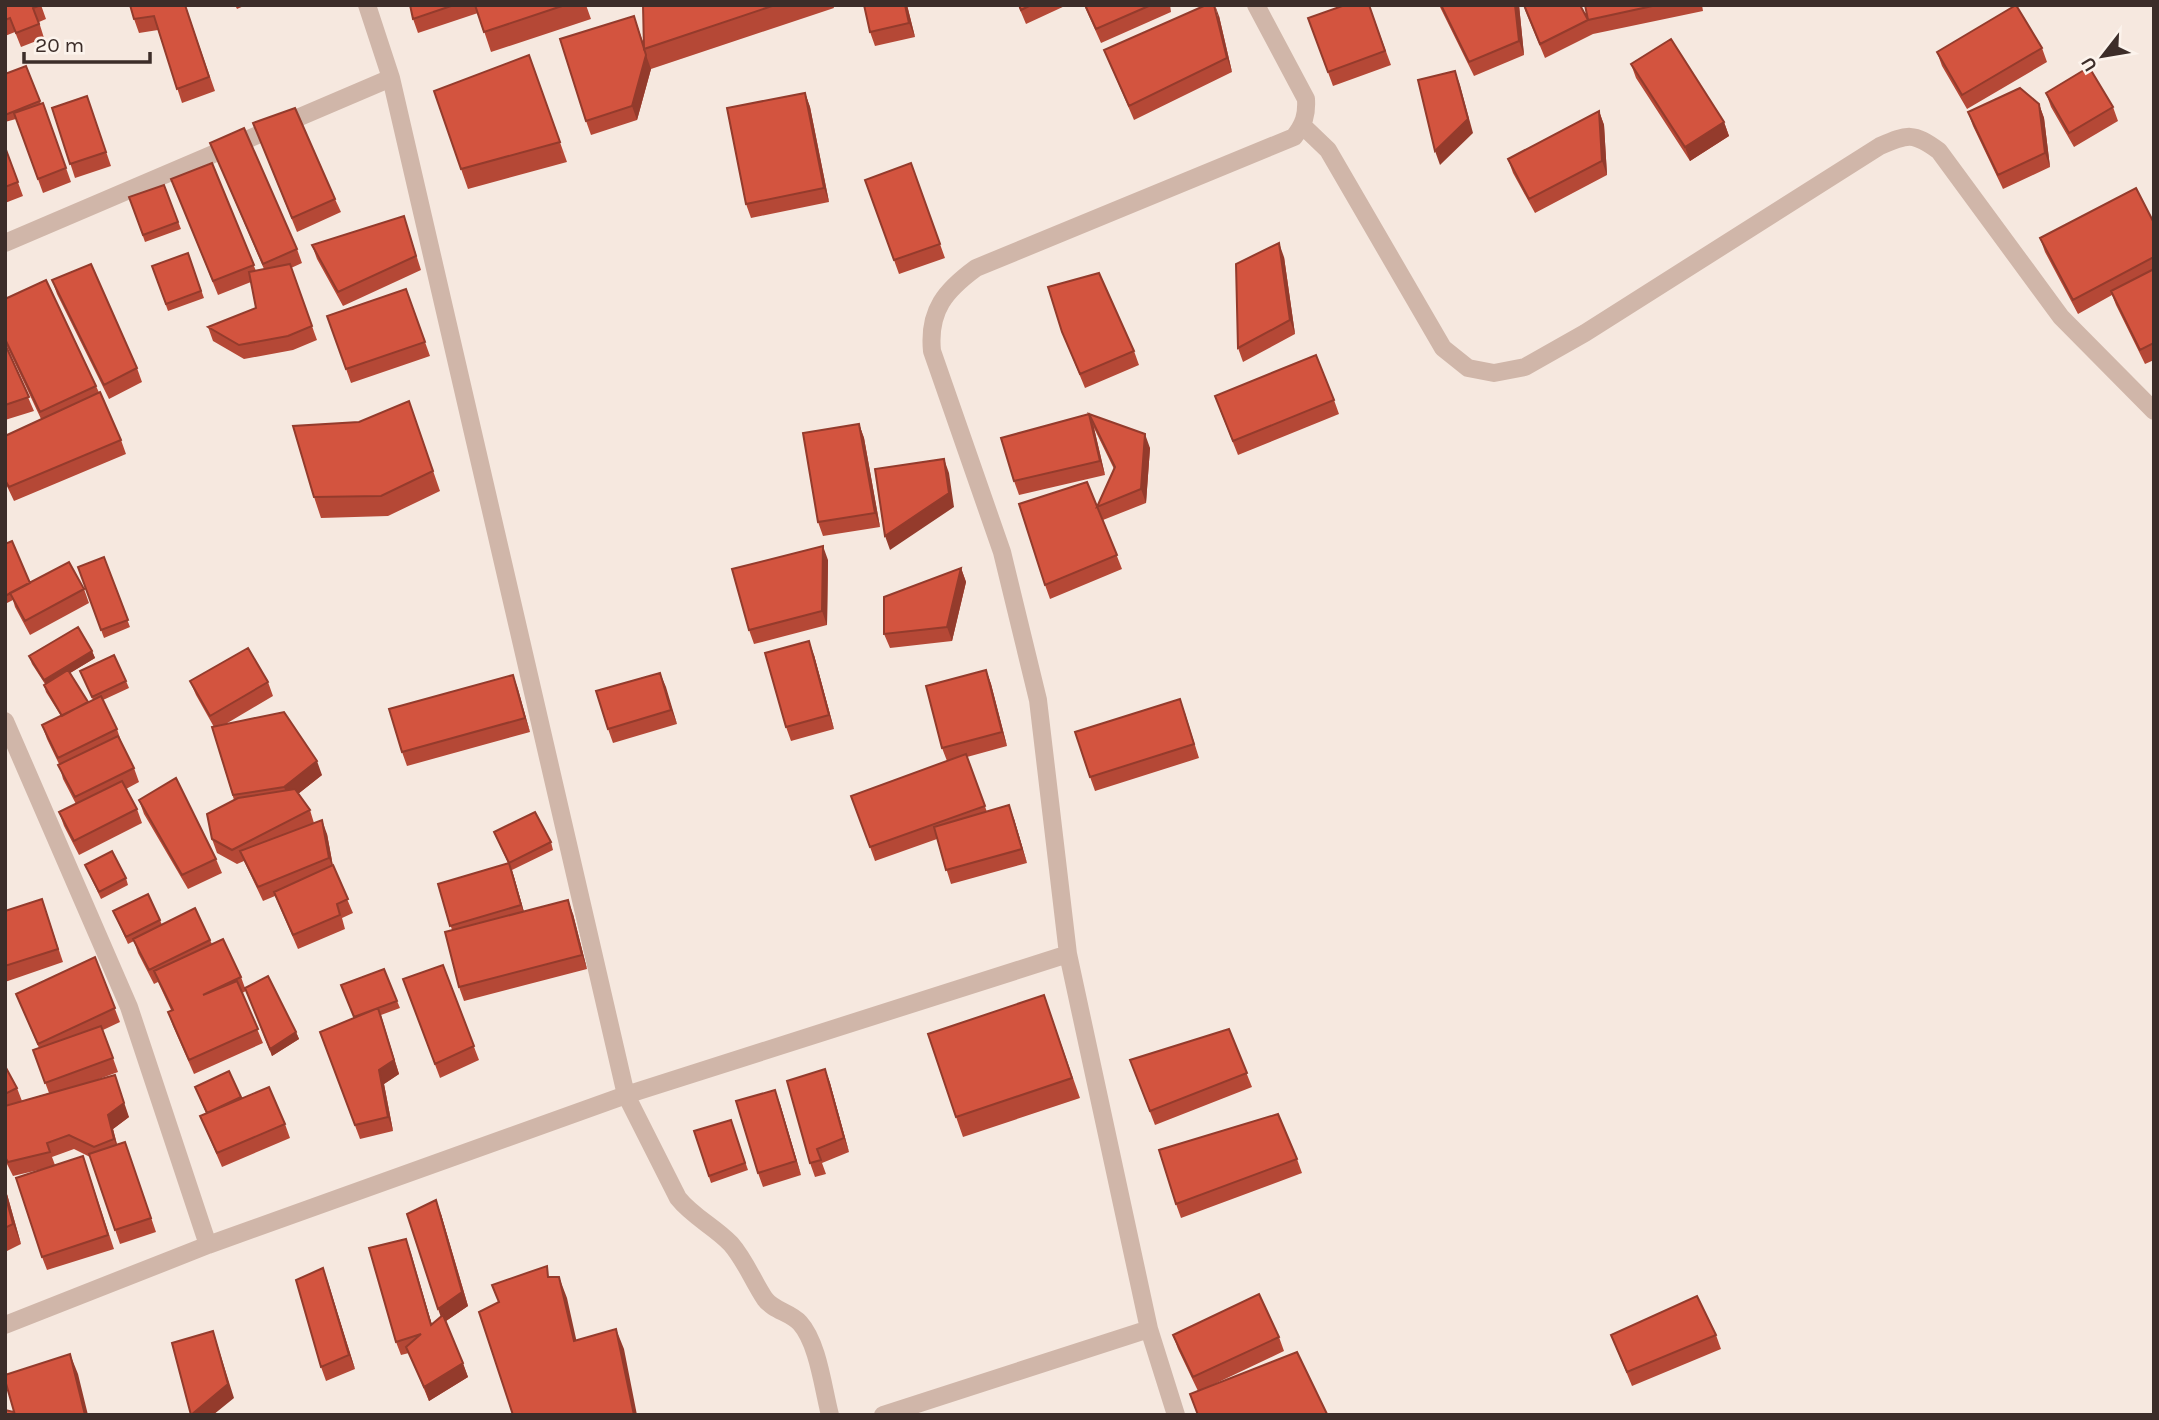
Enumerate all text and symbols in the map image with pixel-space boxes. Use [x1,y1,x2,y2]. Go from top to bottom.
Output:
scale bar [24,21,150,65]
north arrow [2068,21,2138,91]
text: 20 m [35,33,84,57]
text: U [2076,53,2102,76]

